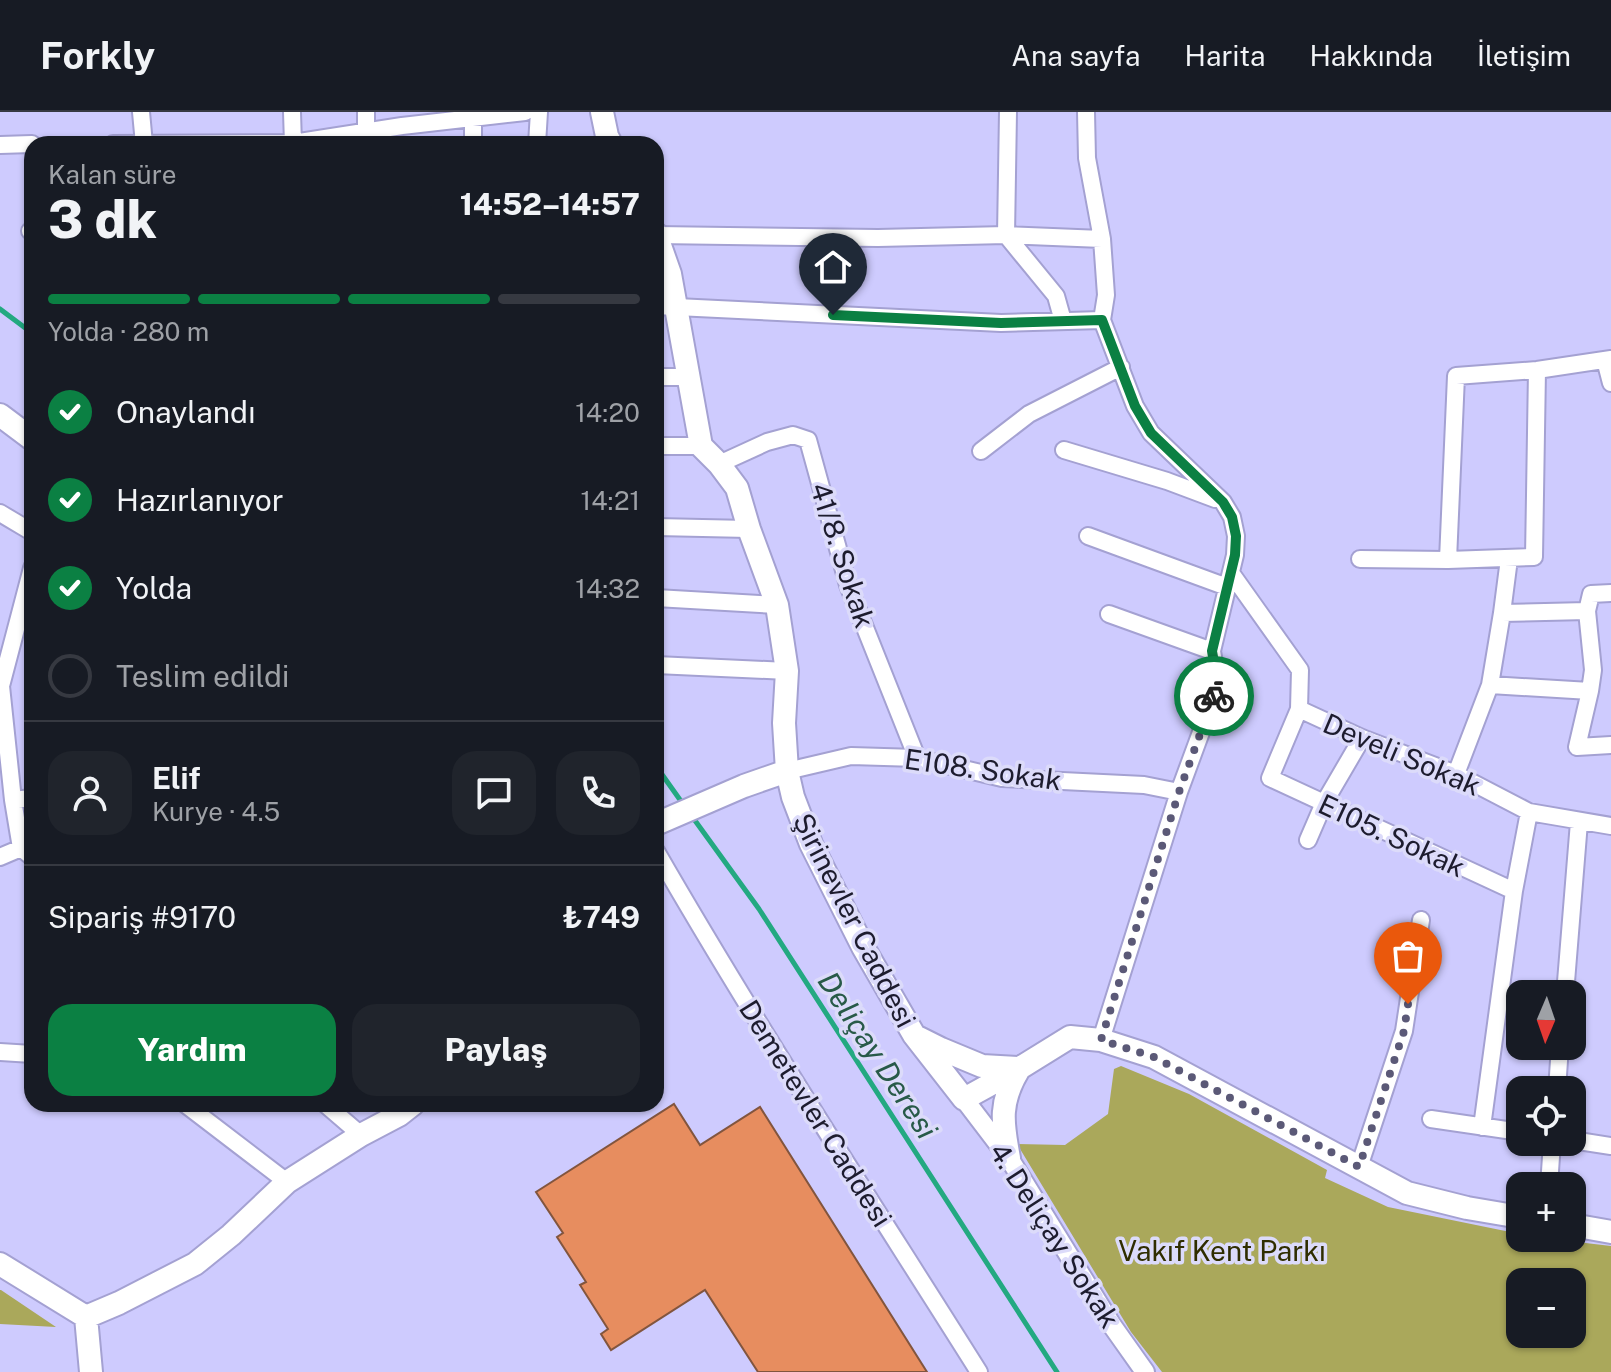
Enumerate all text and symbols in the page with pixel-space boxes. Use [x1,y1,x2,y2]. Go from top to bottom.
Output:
text: Forkly [40,33,155,78]
text: Ana sayfa [1011,39,1141,72]
text: Harita [1185,39,1265,72]
text: Hakkında [1309,39,1433,72]
text: İletişim [1477,39,1571,72]
text: Kalan süre [48,159,176,190]
text: 14:52–14:57 [460,186,640,222]
text: 3 dk [48,189,157,250]
pin [799,233,867,315]
icon: home [811,245,855,289]
text: Yolda · 280 m [48,316,209,347]
icon: check [48,390,92,434]
text: Onaylandı [116,394,255,430]
text: 14:20 [575,397,640,428]
icon: check [48,478,92,522]
street label: 41/8. Sokak [804,478,882,632]
text: Hazırlanıyor [116,482,284,518]
text: 14:21 [581,485,640,516]
icon: check [48,566,92,610]
text: Yolda [116,570,192,606]
text: 14:32 [575,573,640,604]
courier [1174,656,1254,736]
text: Teslim edildi [116,658,289,694]
icon: bike [1192,674,1236,718]
street label: Develi Sokak [1318,706,1486,802]
street label: E108. Sokak [903,742,1063,796]
button: person [48,751,132,835]
button: chat [452,751,536,835]
button: phone [556,751,640,835]
text: Elif [152,760,200,796]
street label: E105. Sokak [1313,787,1471,883]
text: Kurye · 4.5 [152,796,280,827]
street label: Şirinevler Caddesi [787,808,923,1032]
text: Sipariş #9170 [48,899,236,935]
text: ₺749 [562,899,640,935]
pin [1374,922,1442,1004]
icon: bag [1386,934,1430,978]
water label: Deliçay Deresi [811,965,946,1146]
north arrow [1506,980,1586,1060]
map controls [1506,980,1586,1348]
street label: Demetevler Caddesi [733,994,899,1232]
button: Yardım [48,1004,336,1096]
button: Paylaş [352,1004,640,1096]
button: locate [1506,1076,1586,1156]
street label: 4. Deliçay Sokak [983,1136,1127,1334]
button: + [1506,1172,1586,1252]
park label: Vakıf Kent Parkı [1118,1234,1326,1267]
button: − [1506,1268,1586,1348]

